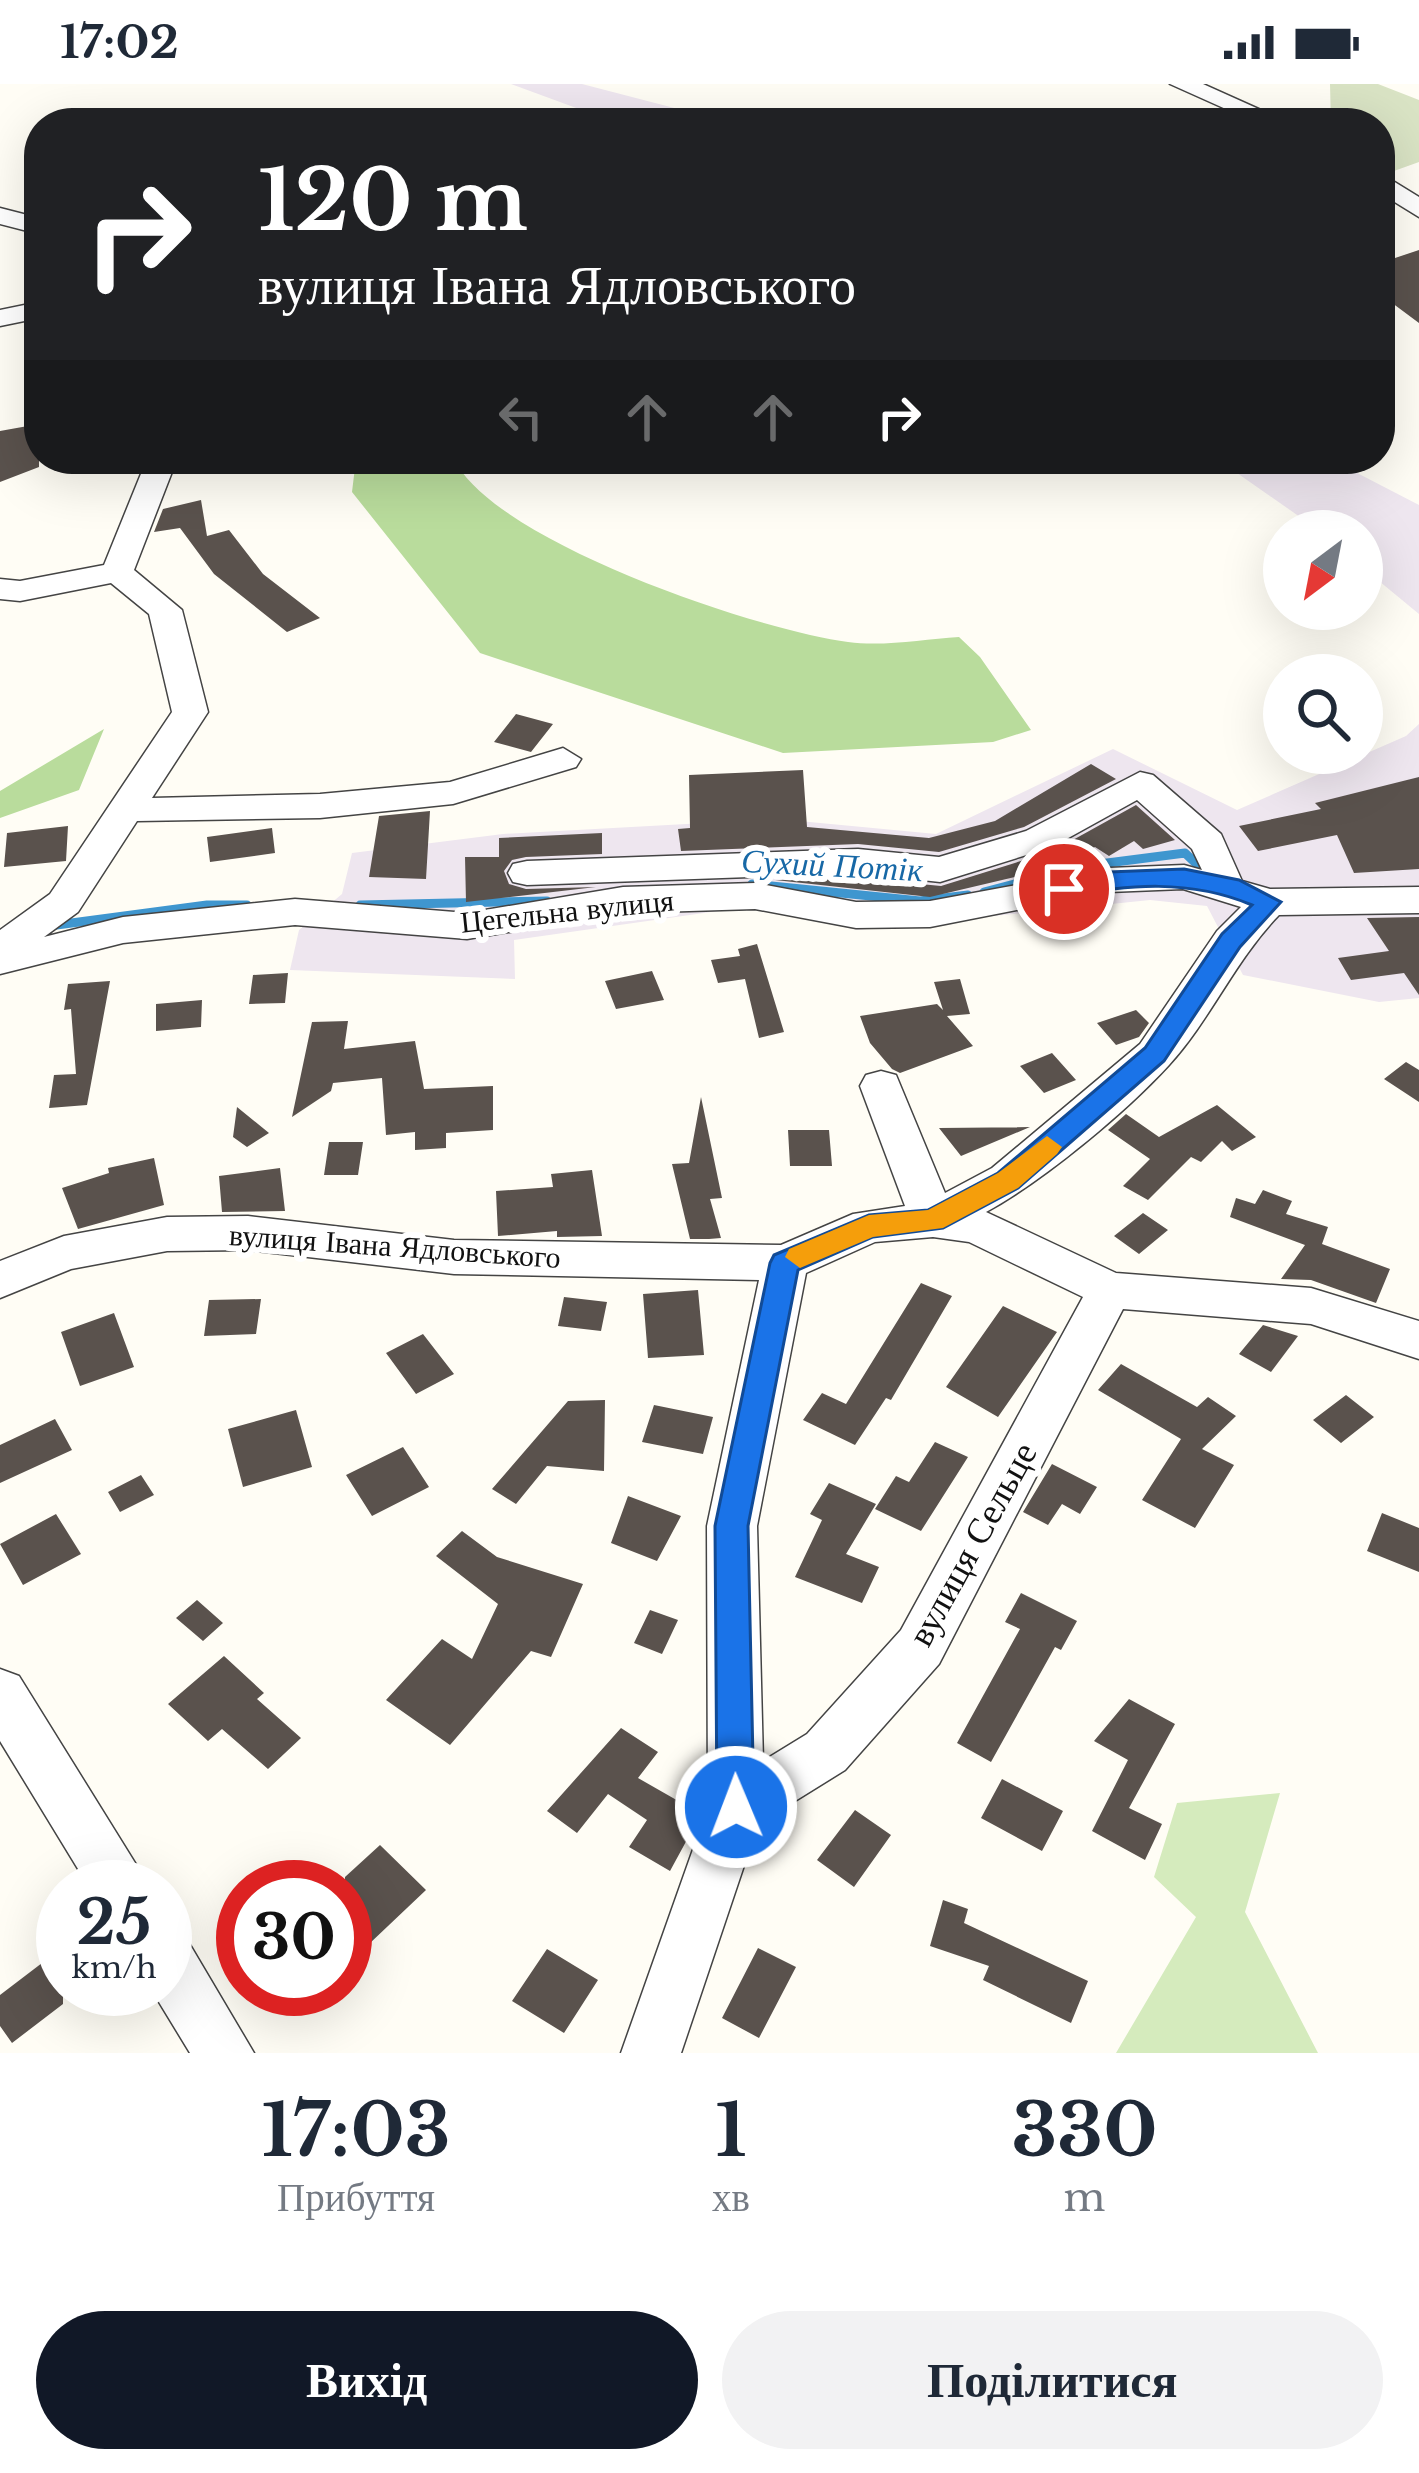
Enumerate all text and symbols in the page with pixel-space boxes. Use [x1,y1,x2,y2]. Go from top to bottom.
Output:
text: 17:02 [60,14,179,70]
text: 120 m [258,149,528,253]
icon: right [60,156,216,312]
text: вулиця Івана Ядловського [258,252,856,319]
icon: left [488,384,554,450]
icon: ahead [614,384,680,450]
icon: ahead [740,384,806,450]
icon: right [866,384,932,450]
north arrow [1263,510,1383,630]
map controls [1263,510,1383,774]
button: search [1263,654,1383,774]
pin [1013,838,1115,940]
water label: Сухий Потік [740,840,924,890]
icon: arrive [1031,856,1097,922]
street label: Цегельна вулиця [458,881,676,941]
street label: вулиця Івана Ядловського [228,1216,562,1276]
street label: вулиця Сельце [898,1434,1046,1654]
position arrow [673,1744,799,1870]
speed limit sign: 30 [216,1860,372,2016]
text: 25 [77,1886,151,1960]
text: km/h [71,1949,157,1986]
text: 17:03 [261,2086,451,2175]
text: 1 [715,2086,747,2175]
text: 330 [1011,2086,1158,2175]
text: Прибуття [277,2173,435,2222]
text: хв [712,2173,750,2222]
text: m [1064,2173,1105,2222]
button: Вихід [36,2311,698,2449]
button: Поділитися [722,2311,1383,2449]

